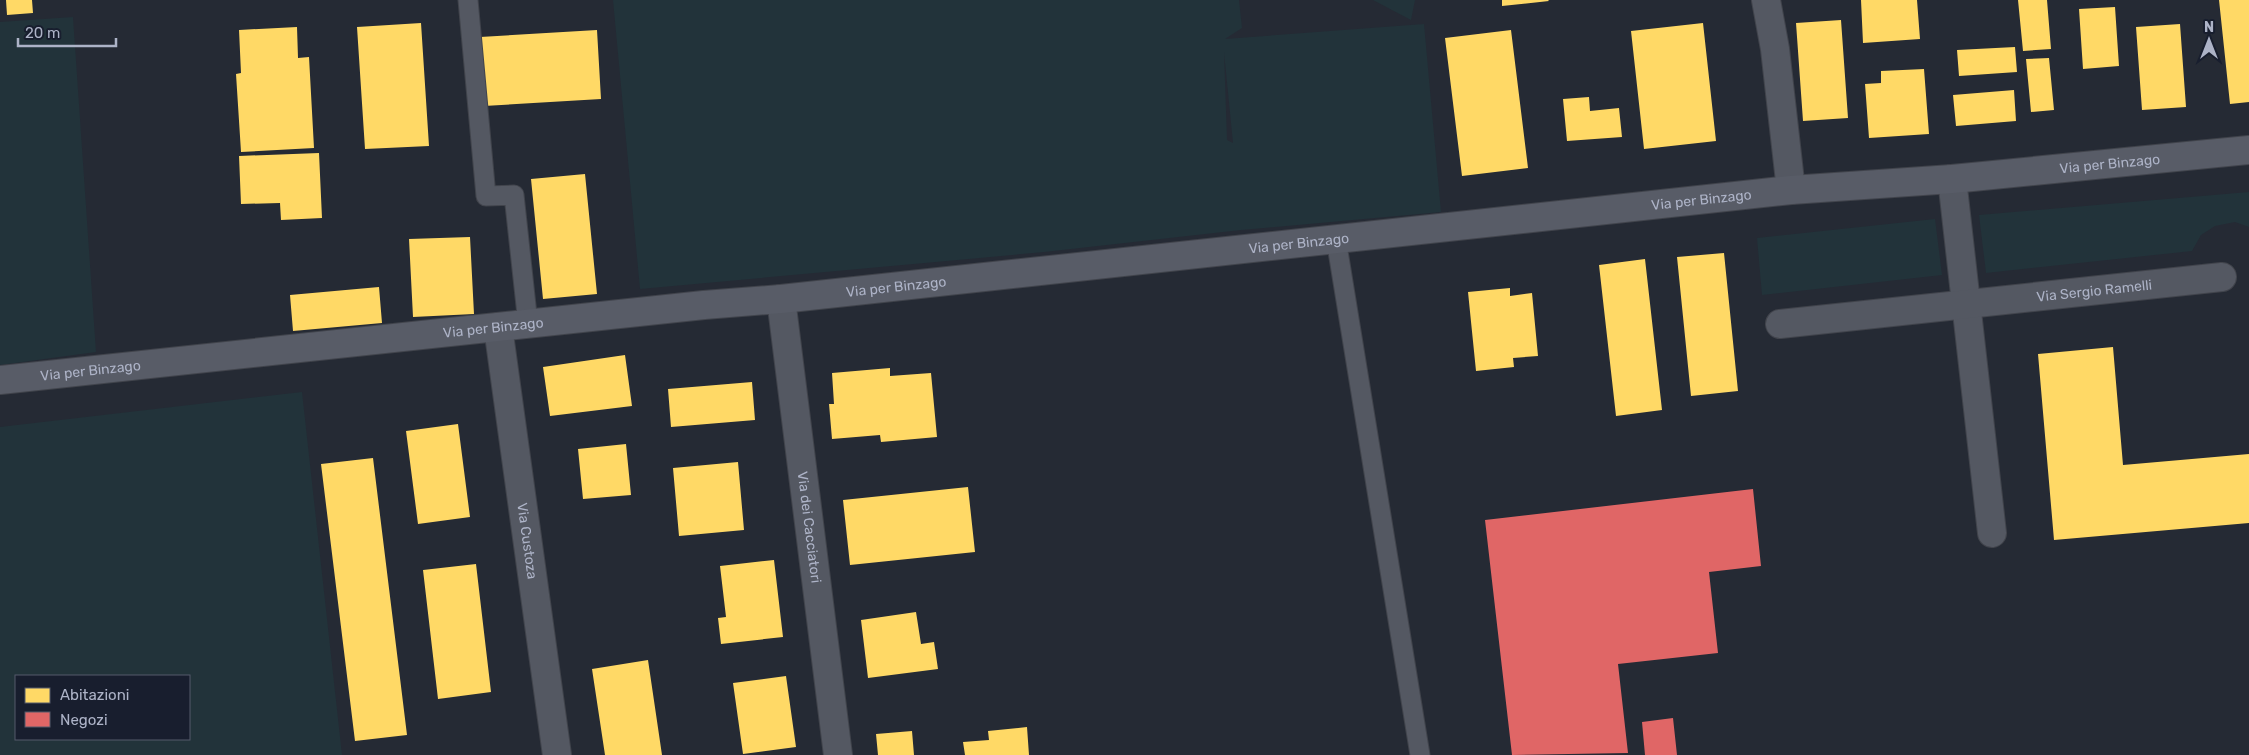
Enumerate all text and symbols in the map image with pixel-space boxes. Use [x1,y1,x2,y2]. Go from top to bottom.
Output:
scale bar [18,15,115,47]
north arrow [2184,15,2234,65]
text: N [2204,19,2214,36]
text: 20 m [25,24,60,42]
street label: Via per Binzago [2059,151,2161,177]
street label: Via per Binzago [1650,186,1753,214]
street label: Via per Binzago [1248,230,1350,257]
street label: Via per Binzago [845,273,947,301]
street label: Via Sergio Ramelli [2036,276,2153,306]
street label: Via per Binzago [442,314,544,342]
street label: Via per Binzago [39,357,142,385]
street label: Via dei Cacciatori [794,470,824,584]
street label: Via Custoza [513,502,541,580]
legend [15,675,190,740]
text: Abitazioni [60,686,129,704]
text: Negozi [60,711,108,729]

